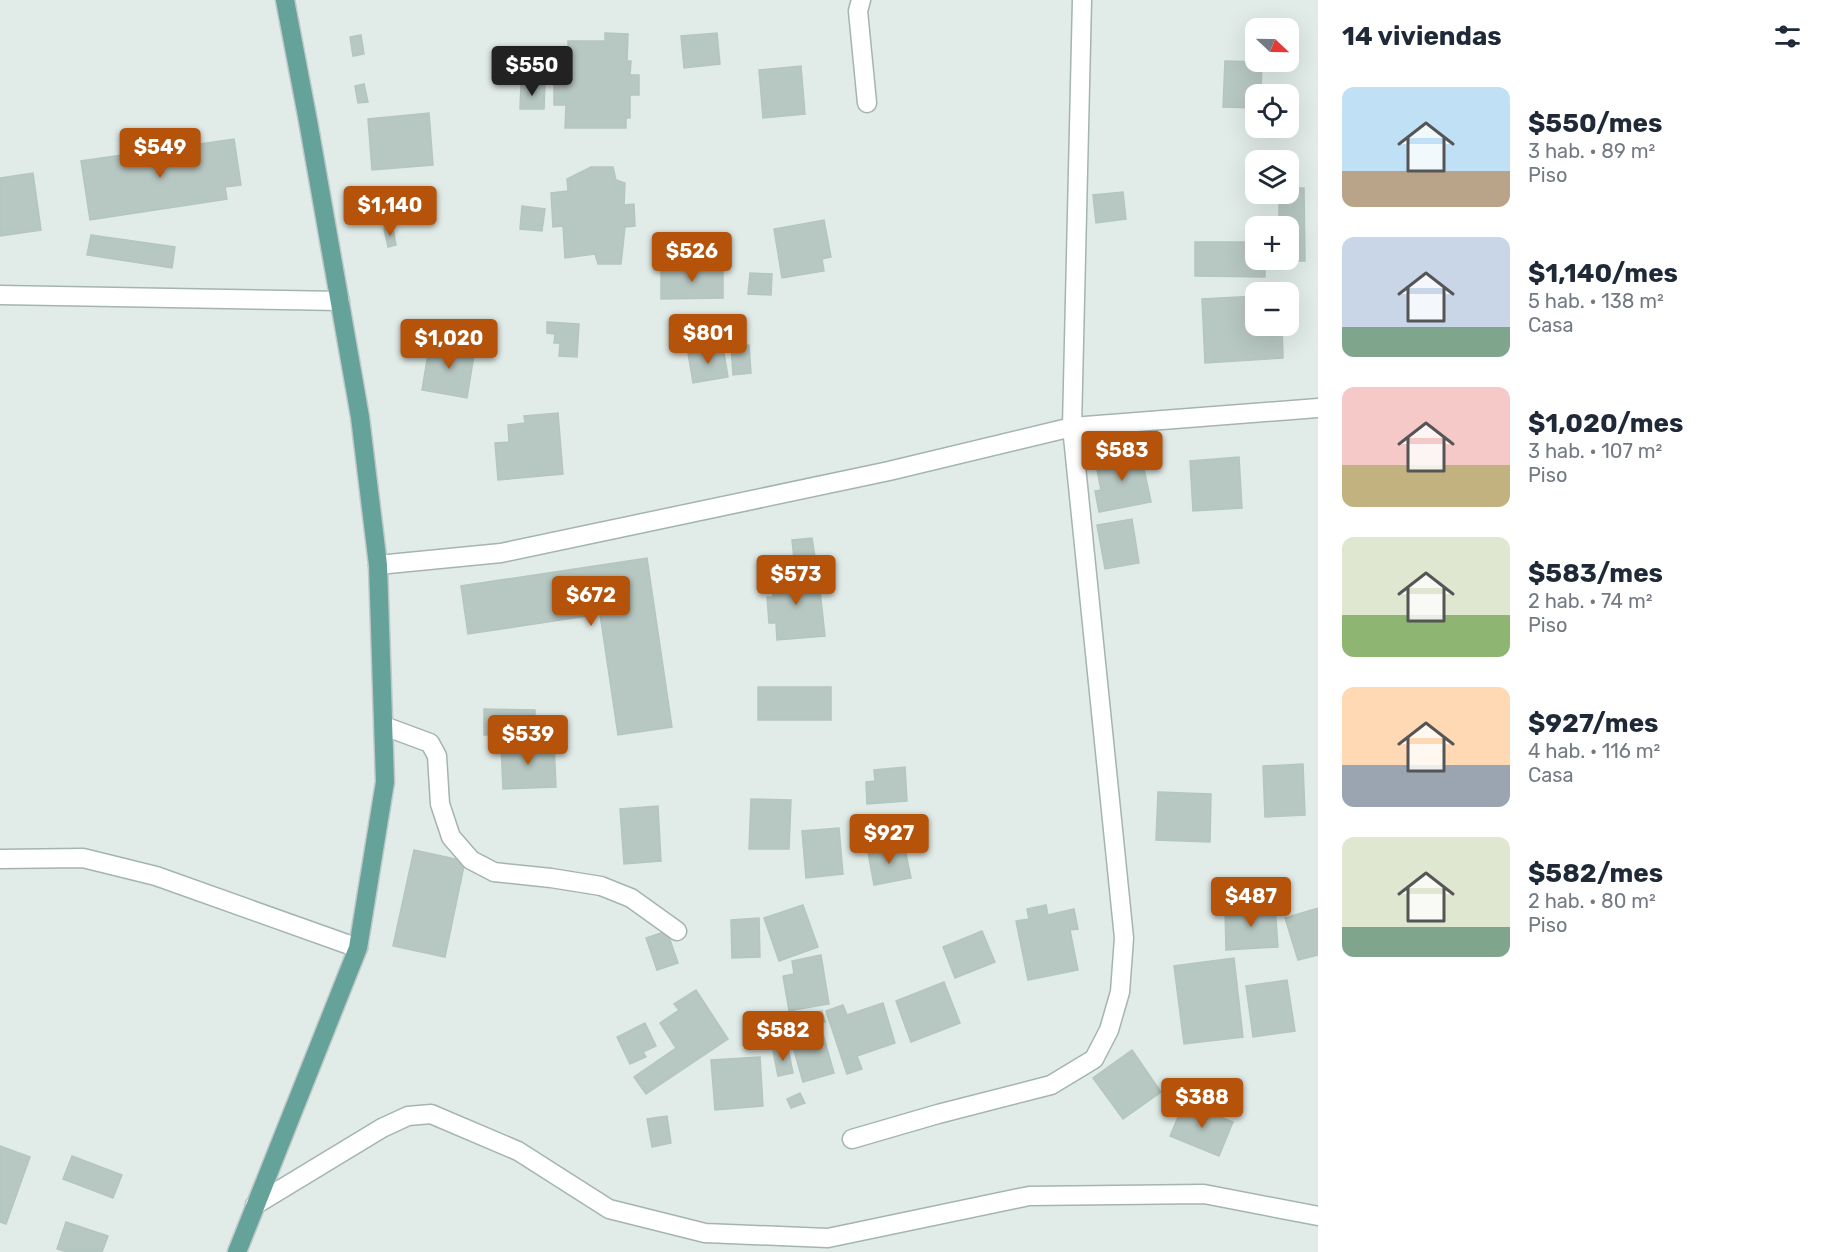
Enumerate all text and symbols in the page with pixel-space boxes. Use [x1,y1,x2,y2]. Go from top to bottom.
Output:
north arrow [1245,18,1299,72]
map controls [1245,18,1299,336]
icon: filters [1771,20,1804,53]
text: 14 viviendas [1342,21,1502,52]
pin: $550 [496,46,568,97]
text: $550 [506,53,558,77]
button: locate [1245,84,1299,138]
text: $550/mes [1528,108,1662,139]
icon: home [1390,111,1462,183]
pin: $549 [124,128,196,179]
text: $549 [134,135,186,159]
text: 3 hab. · 89 m² [1528,139,1655,163]
button: layers [1245,150,1299,204]
text: Piso [1528,163,1567,187]
pin: $1,140 [341,186,439,237]
text: $1,140 [358,193,422,217]
button: + [1245,216,1299,270]
pin: $526 [656,232,728,283]
text: $526 [666,239,718,263]
text: $1,140/mes [1528,258,1678,289]
icon: home [1390,261,1462,333]
button: − [1245,282,1299,336]
text: 5 hab. · 138 m² [1528,289,1664,313]
text: Casa [1528,313,1574,337]
pin: $801 [672,314,744,365]
pin: $1,020 [400,319,498,370]
text: $801 [683,321,733,345]
text: $1,020 [415,326,483,350]
text: $1,020/mes [1528,408,1683,439]
icon: home [1390,411,1462,483]
pin: $583 [1086,431,1158,482]
text: $583 [1096,438,1149,462]
text: 3 hab. · 107 m² [1528,439,1662,463]
text: Piso [1528,463,1567,487]
pin: $573 [760,555,832,606]
text: $583/mes [1528,558,1663,589]
icon: home [1390,561,1462,633]
text: $573 [771,562,821,586]
pin: $672 [555,576,627,627]
text: $672 [566,583,616,607]
text: 2 hab. · 74 m² [1528,589,1653,613]
text: Piso [1528,613,1567,637]
text: $927/mes [1528,708,1658,739]
icon: home [1390,711,1462,783]
pin: $539 [492,715,564,766]
text: $539 [502,722,554,746]
text: 4 hab. · 116 m² [1528,739,1660,763]
text: Casa [1528,763,1574,787]
pin: $927 [853,814,925,865]
text: $927 [864,821,914,845]
text: $582/mes [1528,858,1663,889]
icon: home [1390,861,1462,933]
pin: $487 [1215,877,1287,928]
text: $487 [1225,884,1277,908]
text: 2 hab. · 80 m² [1528,889,1656,913]
text: Piso [1528,913,1567,937]
pin: $582 [747,1011,819,1062]
text: $582 [757,1018,809,1042]
pin: $388 [1166,1078,1238,1129]
text: $388 [1175,1085,1229,1109]

